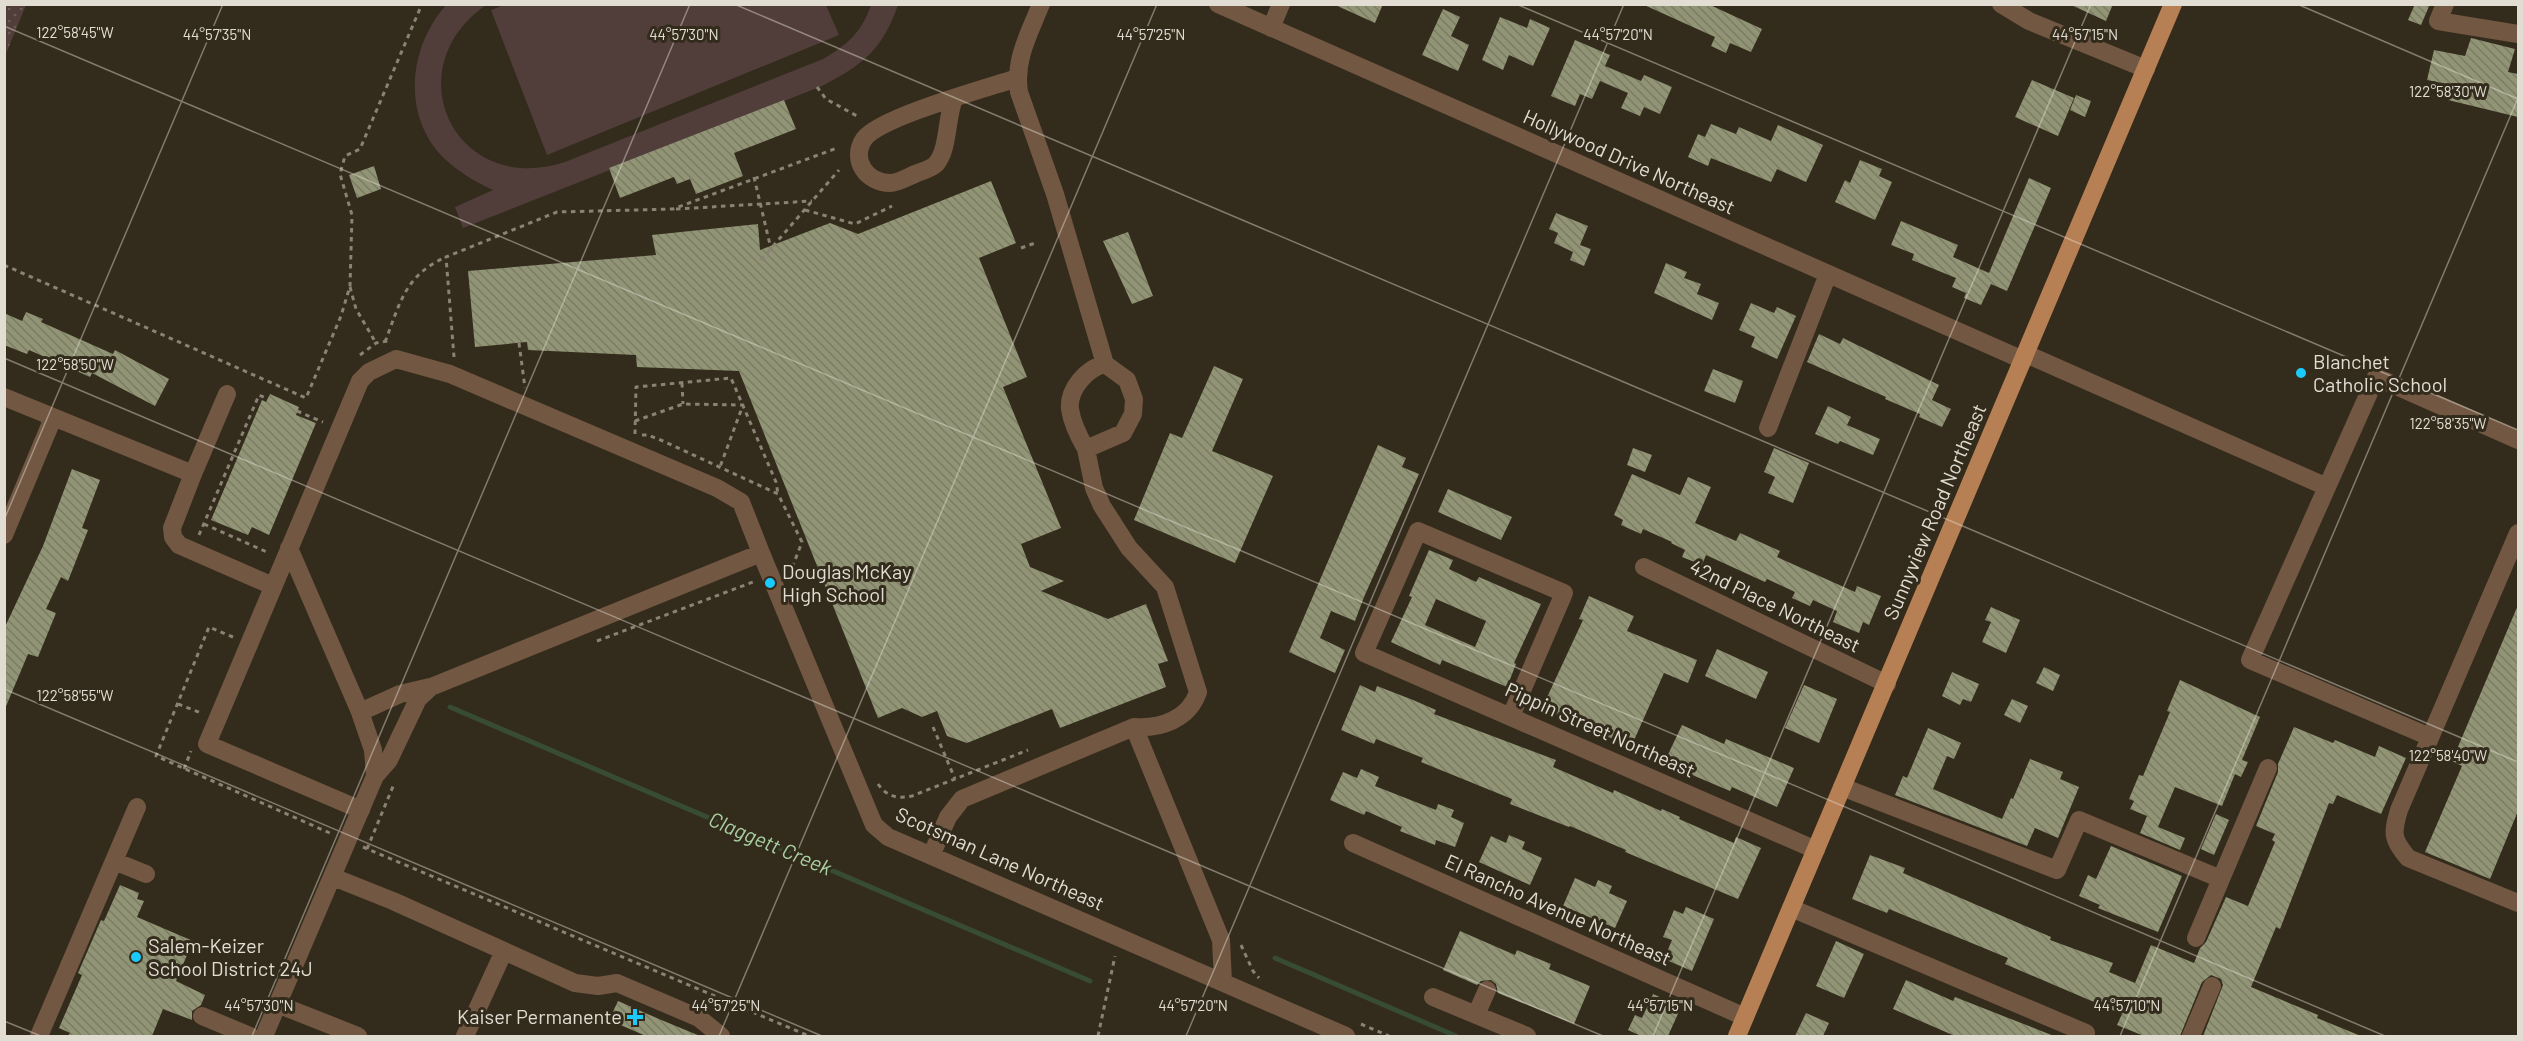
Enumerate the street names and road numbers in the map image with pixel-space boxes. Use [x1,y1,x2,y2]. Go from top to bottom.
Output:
street label: Hollywood Drive Northeast [1520,103,1739,219]
street label: Sunnyview Road Northeast [1878,400,1990,623]
street label: 42nd Place Northeast [1686,553,1865,657]
street label: Pippin Street Northeast [1502,676,1699,782]
street label: Scotsman Lane Northeast [892,801,1108,915]
street label: El Rancho Avenue Northeast [1442,848,1675,970]

